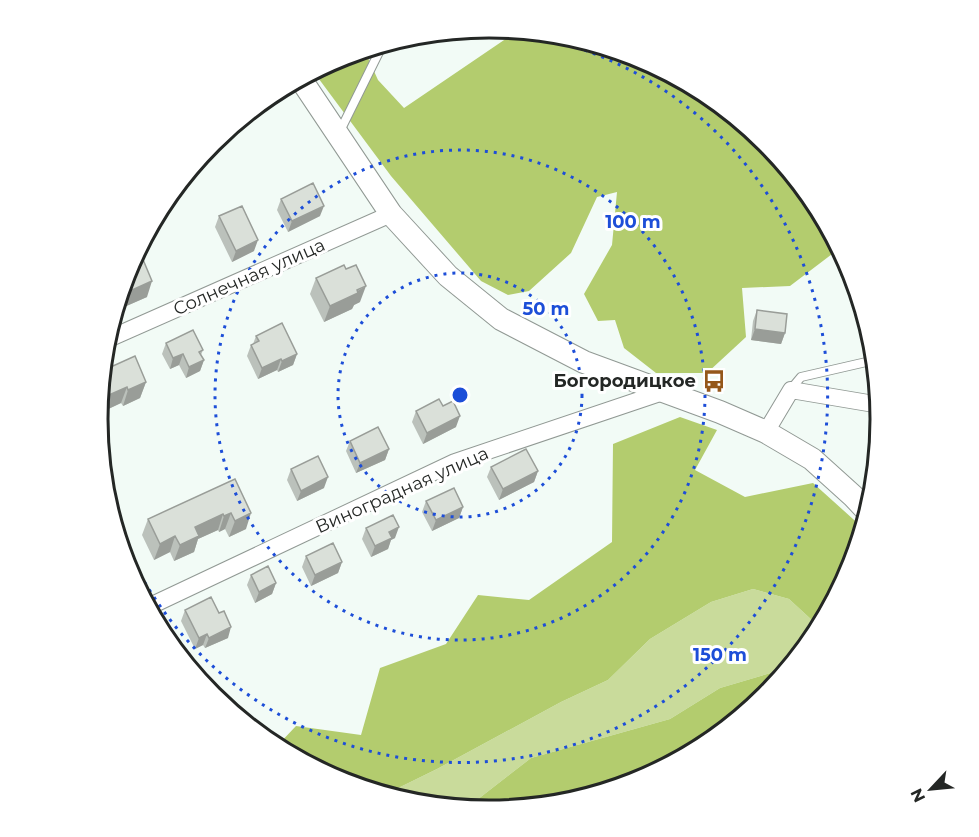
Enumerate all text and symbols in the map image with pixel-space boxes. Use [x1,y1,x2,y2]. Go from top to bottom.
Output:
text: 100 m [605,211,661,233]
street label: Солнечная улица [170,234,328,320]
text: 50 m [523,298,569,320]
bus stop icon: Богородицкое [701,368,727,394]
place label: Богородицкое [553,370,696,392]
centre of rings [450,385,470,405]
street label: Виноградная улица [312,442,492,538]
text: 150 m [693,644,747,666]
north arrow [901,759,961,819]
text: N [907,785,929,805]

